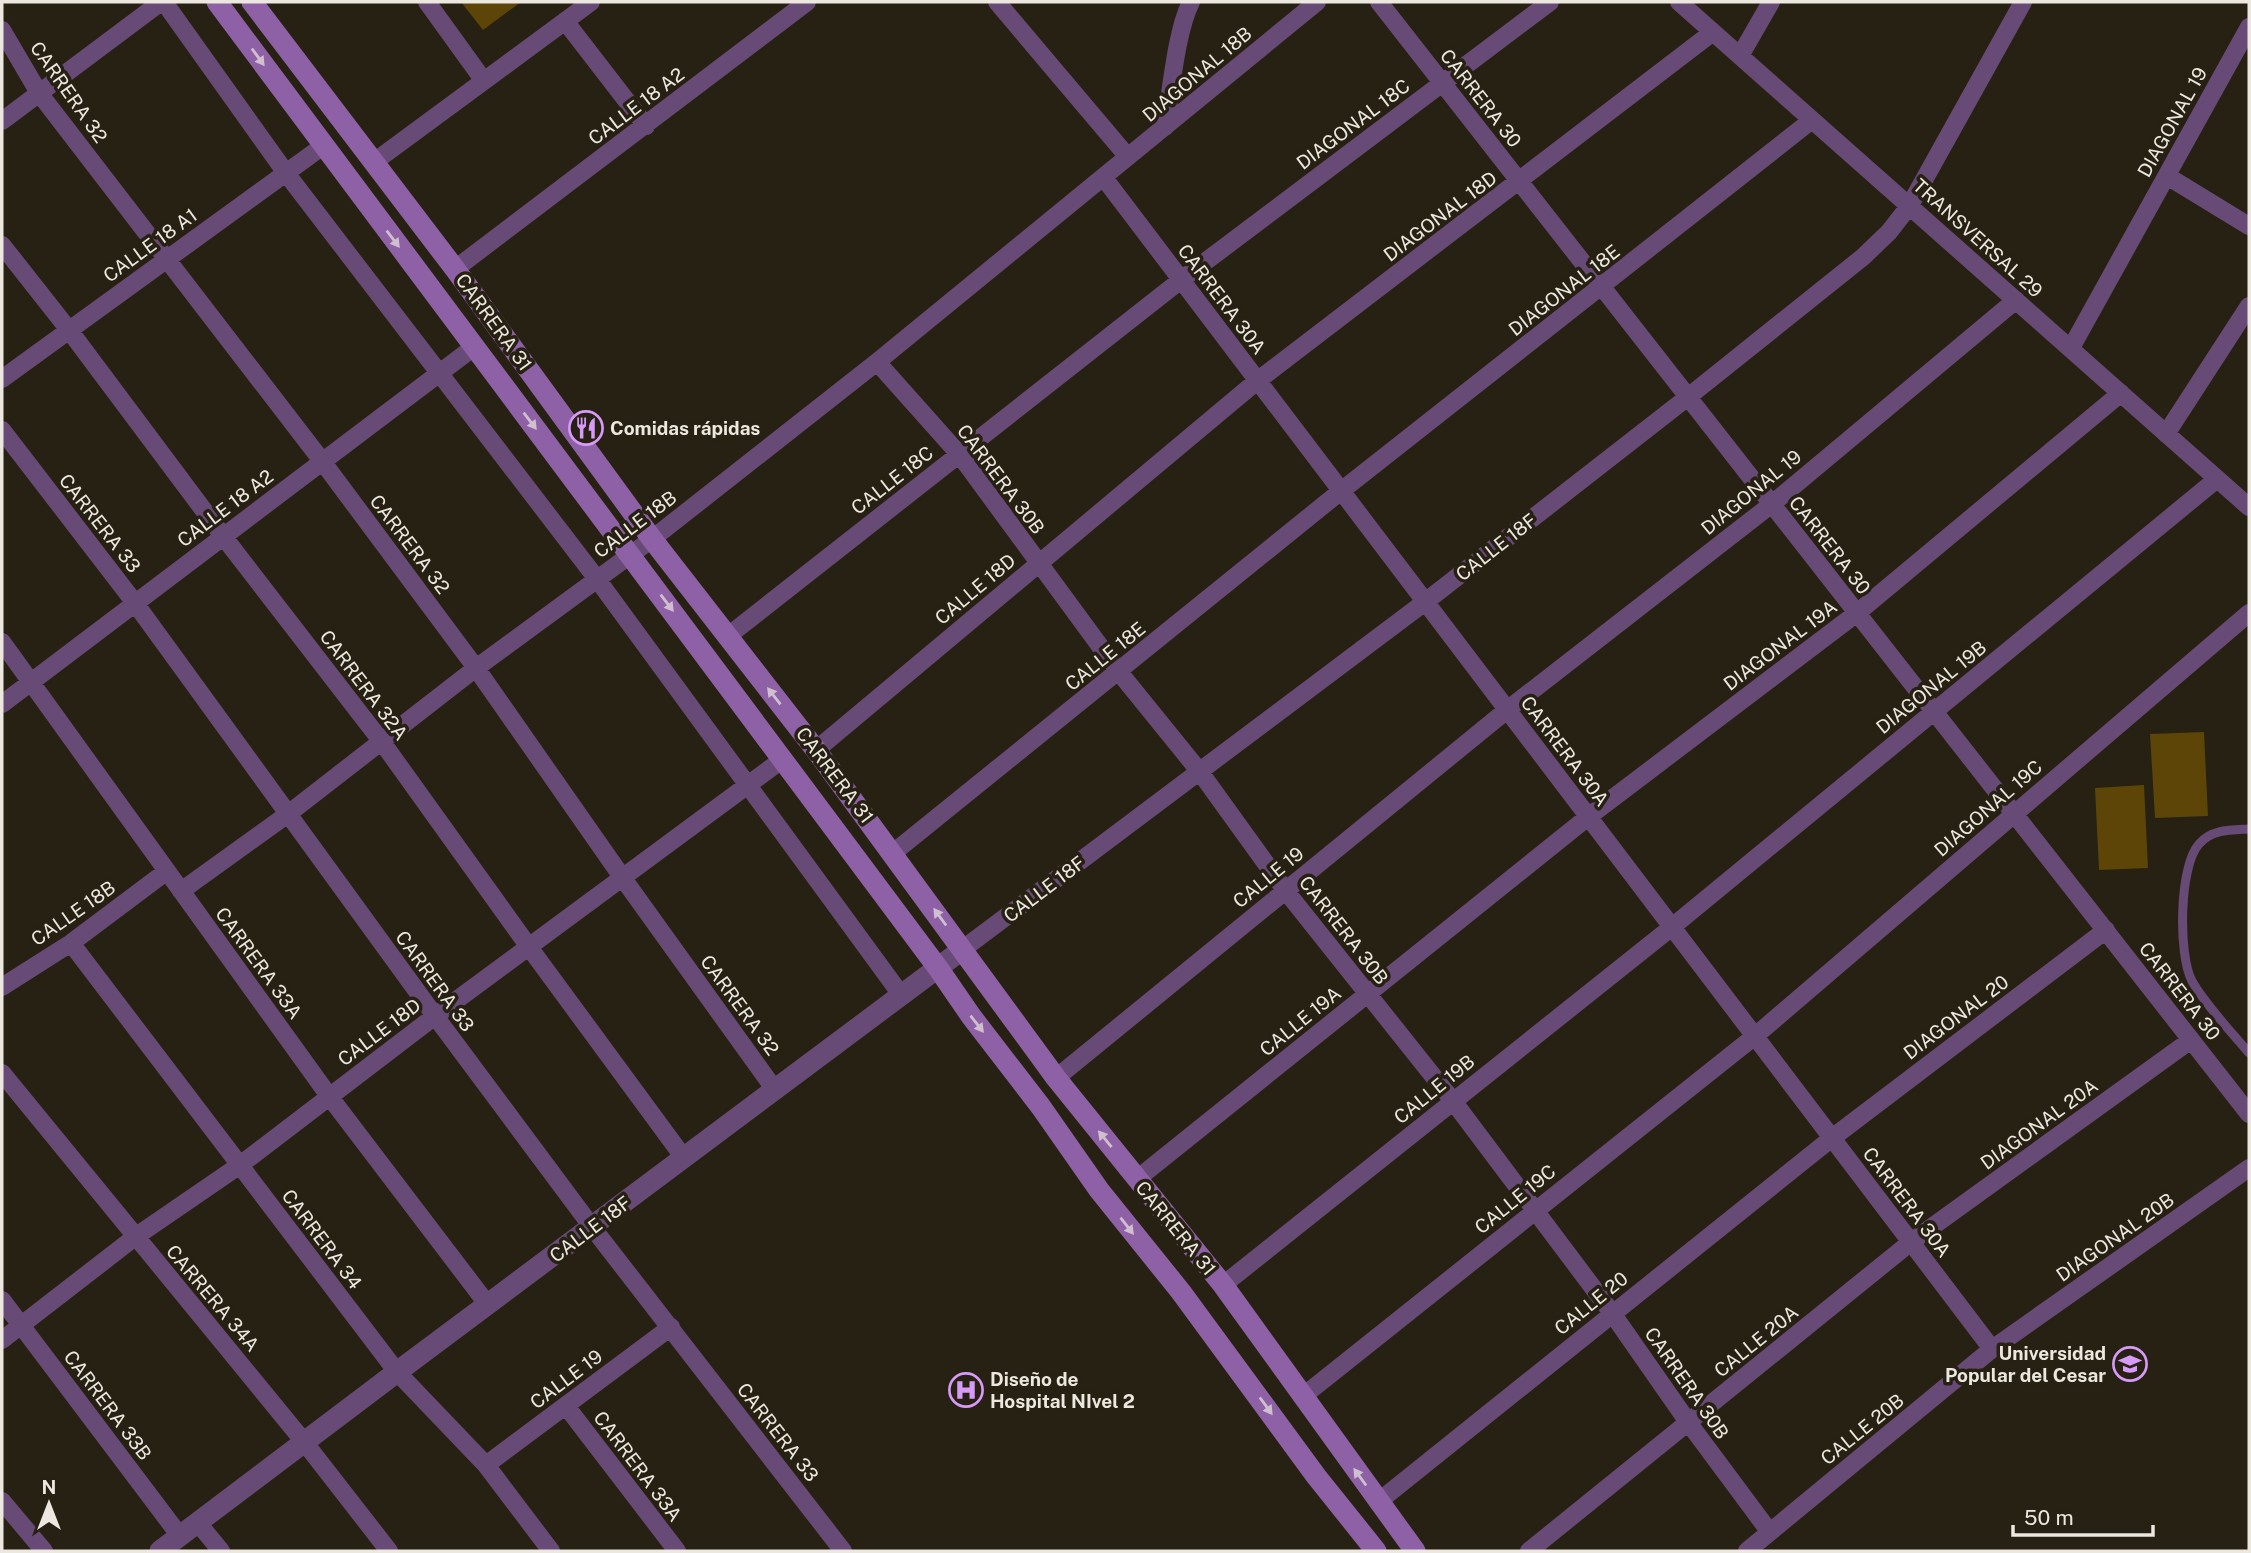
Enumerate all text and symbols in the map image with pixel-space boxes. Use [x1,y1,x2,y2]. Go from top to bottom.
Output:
street label: DIAGONAL 18B [1138,22,1256,126]
street label: CARRERA 32 [26,37,112,147]
street label: CARRERA 30 [1436,45,1526,151]
one-way arrow [250,48,264,66]
street label: CALLE 18 A2 [584,63,688,149]
street label: DIAGONAL 19 [2133,63,2211,181]
street label: DIAGONAL 18C [1292,74,1414,174]
street label: DIAGONAL 18D [1379,166,1501,266]
street label: TRANSVERSAL 29 [1909,174,2047,302]
street label: CALLE 18 A1 [99,204,201,286]
one-way arrow [386,230,400,248]
street label: CARRERA 30A [1174,240,1270,358]
street label: DIAGONAL 18E [1504,240,1624,340]
street label: CARRERA 31 [451,269,537,375]
restaurant icon: Comidas rápidas [567,409,605,447]
one-way arrow [523,412,537,430]
place label: Comidas rápidas [610,417,760,439]
street label: CARRERA 30B [953,420,1049,538]
street label: CALLE 18C [847,441,937,519]
street label: DIAGONAL 19 [1697,445,1805,539]
street label: CALLE 18 A2 [173,465,277,551]
street label: CARRERA 33 [55,469,145,577]
street label: CALLE 18B [589,486,681,562]
street label: CARRERA 32 [366,490,454,598]
street label: CARRERA 30 [1785,492,1875,598]
street label: CALLE 18F [1451,509,1541,585]
street label: CALLE 18D [930,549,1020,629]
one-way arrow [659,594,673,612]
street label: DIAGONAL 19A [1719,595,1841,695]
street label: CALLE 18E [1061,617,1149,695]
street label: CARRERA 32A [316,626,412,744]
street label: DIAGONAL 19B [1872,636,1990,738]
one-way arrow [767,687,782,705]
street label: CARRERA 30A [1517,692,1613,810]
street label: CARRERA 31 [792,723,878,827]
street label: DIAGONAL 19C [1930,755,2046,861]
street label: CALLE 19 [1228,842,1308,912]
street label: CALLE 18F [999,851,1089,927]
street label: CARRERA 30B [1295,872,1393,988]
street label: CALLE 18B [27,876,119,950]
street label: CARRERA 33A [211,903,307,1023]
one-way arrow [933,908,947,926]
street label: CARRERA 33 [391,926,479,1036]
street label: CARRERA 30 [2135,938,2225,1044]
street label: CARRERA 32 [696,951,784,1059]
street label: DIAGONAL 20 [1899,970,2013,1064]
street label: CALLE 19A [1255,982,1345,1060]
street label: CALLE 18D [333,994,425,1070]
one-way arrow [970,1014,985,1032]
street label: CALLE 19B [1389,1050,1479,1128]
street label: DIAGONAL 20A [1976,1074,2102,1174]
one-way arrow [1097,1131,1112,1149]
street label: CARRERA 30A [1859,1143,1955,1261]
street label: CALLE 19C [1470,1160,1560,1238]
street label: CARRERA 31 [1131,1177,1221,1279]
street label: CARRERA 34 [277,1185,367,1293]
street label: DIAGONAL 20B [2052,1188,2178,1286]
street label: CALLE 18F [545,1191,635,1267]
one-way arrow [1119,1217,1134,1235]
street label: CARRERA 34A [162,1240,264,1356]
street label: CALLE 20 [1550,1267,1632,1339]
street label: CALLE 20A [1710,1301,1802,1381]
street label: CARRERA 30B [1640,1323,1734,1443]
place label: Universidad Popular del Cesar [1945,1342,2106,1386]
street label: CALLE 19 [526,1345,606,1413]
school or university icon: Universidad Popular del Cesar [2111,1345,2149,1383]
street label: CARRERA 33B [60,1346,156,1464]
place label: Diseño de Hospital NIvel 2 [990,1368,1135,1412]
hospital icon: Diseño de Hospital NIvel 2 [947,1371,985,1409]
street label: CARRERA 33 [733,1378,823,1486]
street label: CALLE 20B [1816,1389,1908,1469]
one-way arrow [1259,1397,1273,1415]
street label: CARRERA 33A [589,1407,687,1525]
one-way arrow [1353,1468,1367,1486]
north arrow [14,1469,84,1539]
text: N [42,1476,56,1498]
scale bar [2013,1494,2153,1538]
text: 50 m [2024,1505,2074,1530]

